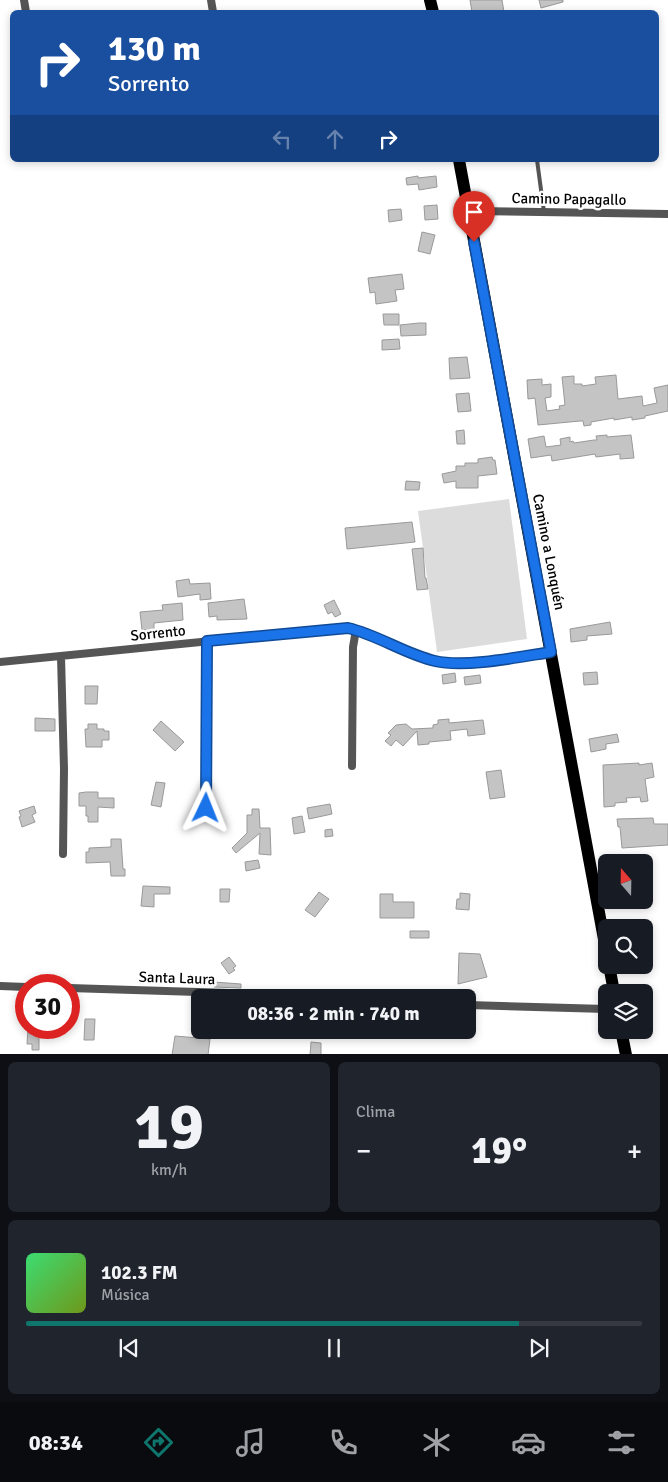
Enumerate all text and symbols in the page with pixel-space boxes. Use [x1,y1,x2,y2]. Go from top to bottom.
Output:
text: 130 m [108,27,201,70]
icon: right [25,30,90,95]
text: Sorrento [108,70,189,97]
icon: left [268,125,296,153]
icon: ahead [321,125,349,153]
icon: right [374,125,402,153]
street label: Camino Papagallo [511,189,627,209]
pin [453,191,495,242]
icon: arrive [460,198,488,226]
street label: Camino a Lonquén [529,492,569,612]
street label: Sorrento [129,621,187,645]
position arrow [179,781,231,833]
north arrow [598,854,652,909]
map controls [598,854,653,1039]
button: search [598,919,653,974]
street label: Santa Laura [138,968,216,988]
speed limit sign: 30 [15,974,80,1039]
button: layers [598,984,653,1039]
text: 08:36 · 2 min · 740 m [247,1002,420,1026]
text: 19 [134,1087,204,1167]
text: Clima [356,1102,395,1122]
text: 19° [471,1127,527,1174]
text: − [356,1134,371,1168]
text: + [627,1134,642,1168]
text: km/h [151,1160,187,1180]
text: 102.3 FM [101,1261,178,1285]
text: Música [101,1285,150,1305]
icon: previous [115,1334,143,1362]
icon: pause [320,1334,348,1362]
icon: next [525,1334,553,1362]
icon: directions [141,1425,176,1460]
icon: music [233,1425,268,1460]
icon: phone [326,1425,361,1460]
icon: climate [419,1425,454,1460]
icon: car [511,1425,546,1460]
icon: filters [604,1425,639,1460]
text: 08:34 [29,1429,83,1456]

